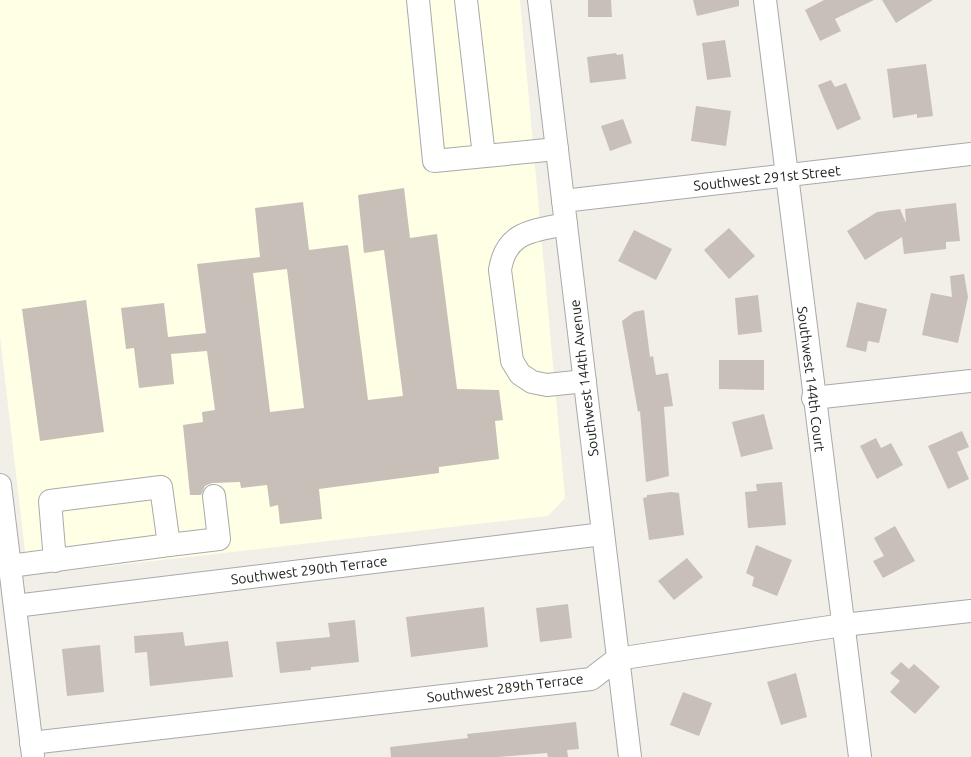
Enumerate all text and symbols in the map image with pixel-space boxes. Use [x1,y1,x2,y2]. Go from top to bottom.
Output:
street label: Southwest 291st Street [693,162,842,194]
street label: Southwest 144th Avenue [566,299,602,457]
street label: Southwest 144th Court [794,305,828,453]
street label: Southwest 290th Terrace [230,552,388,588]
street label: Southwest 289th Terrace [426,670,584,706]

